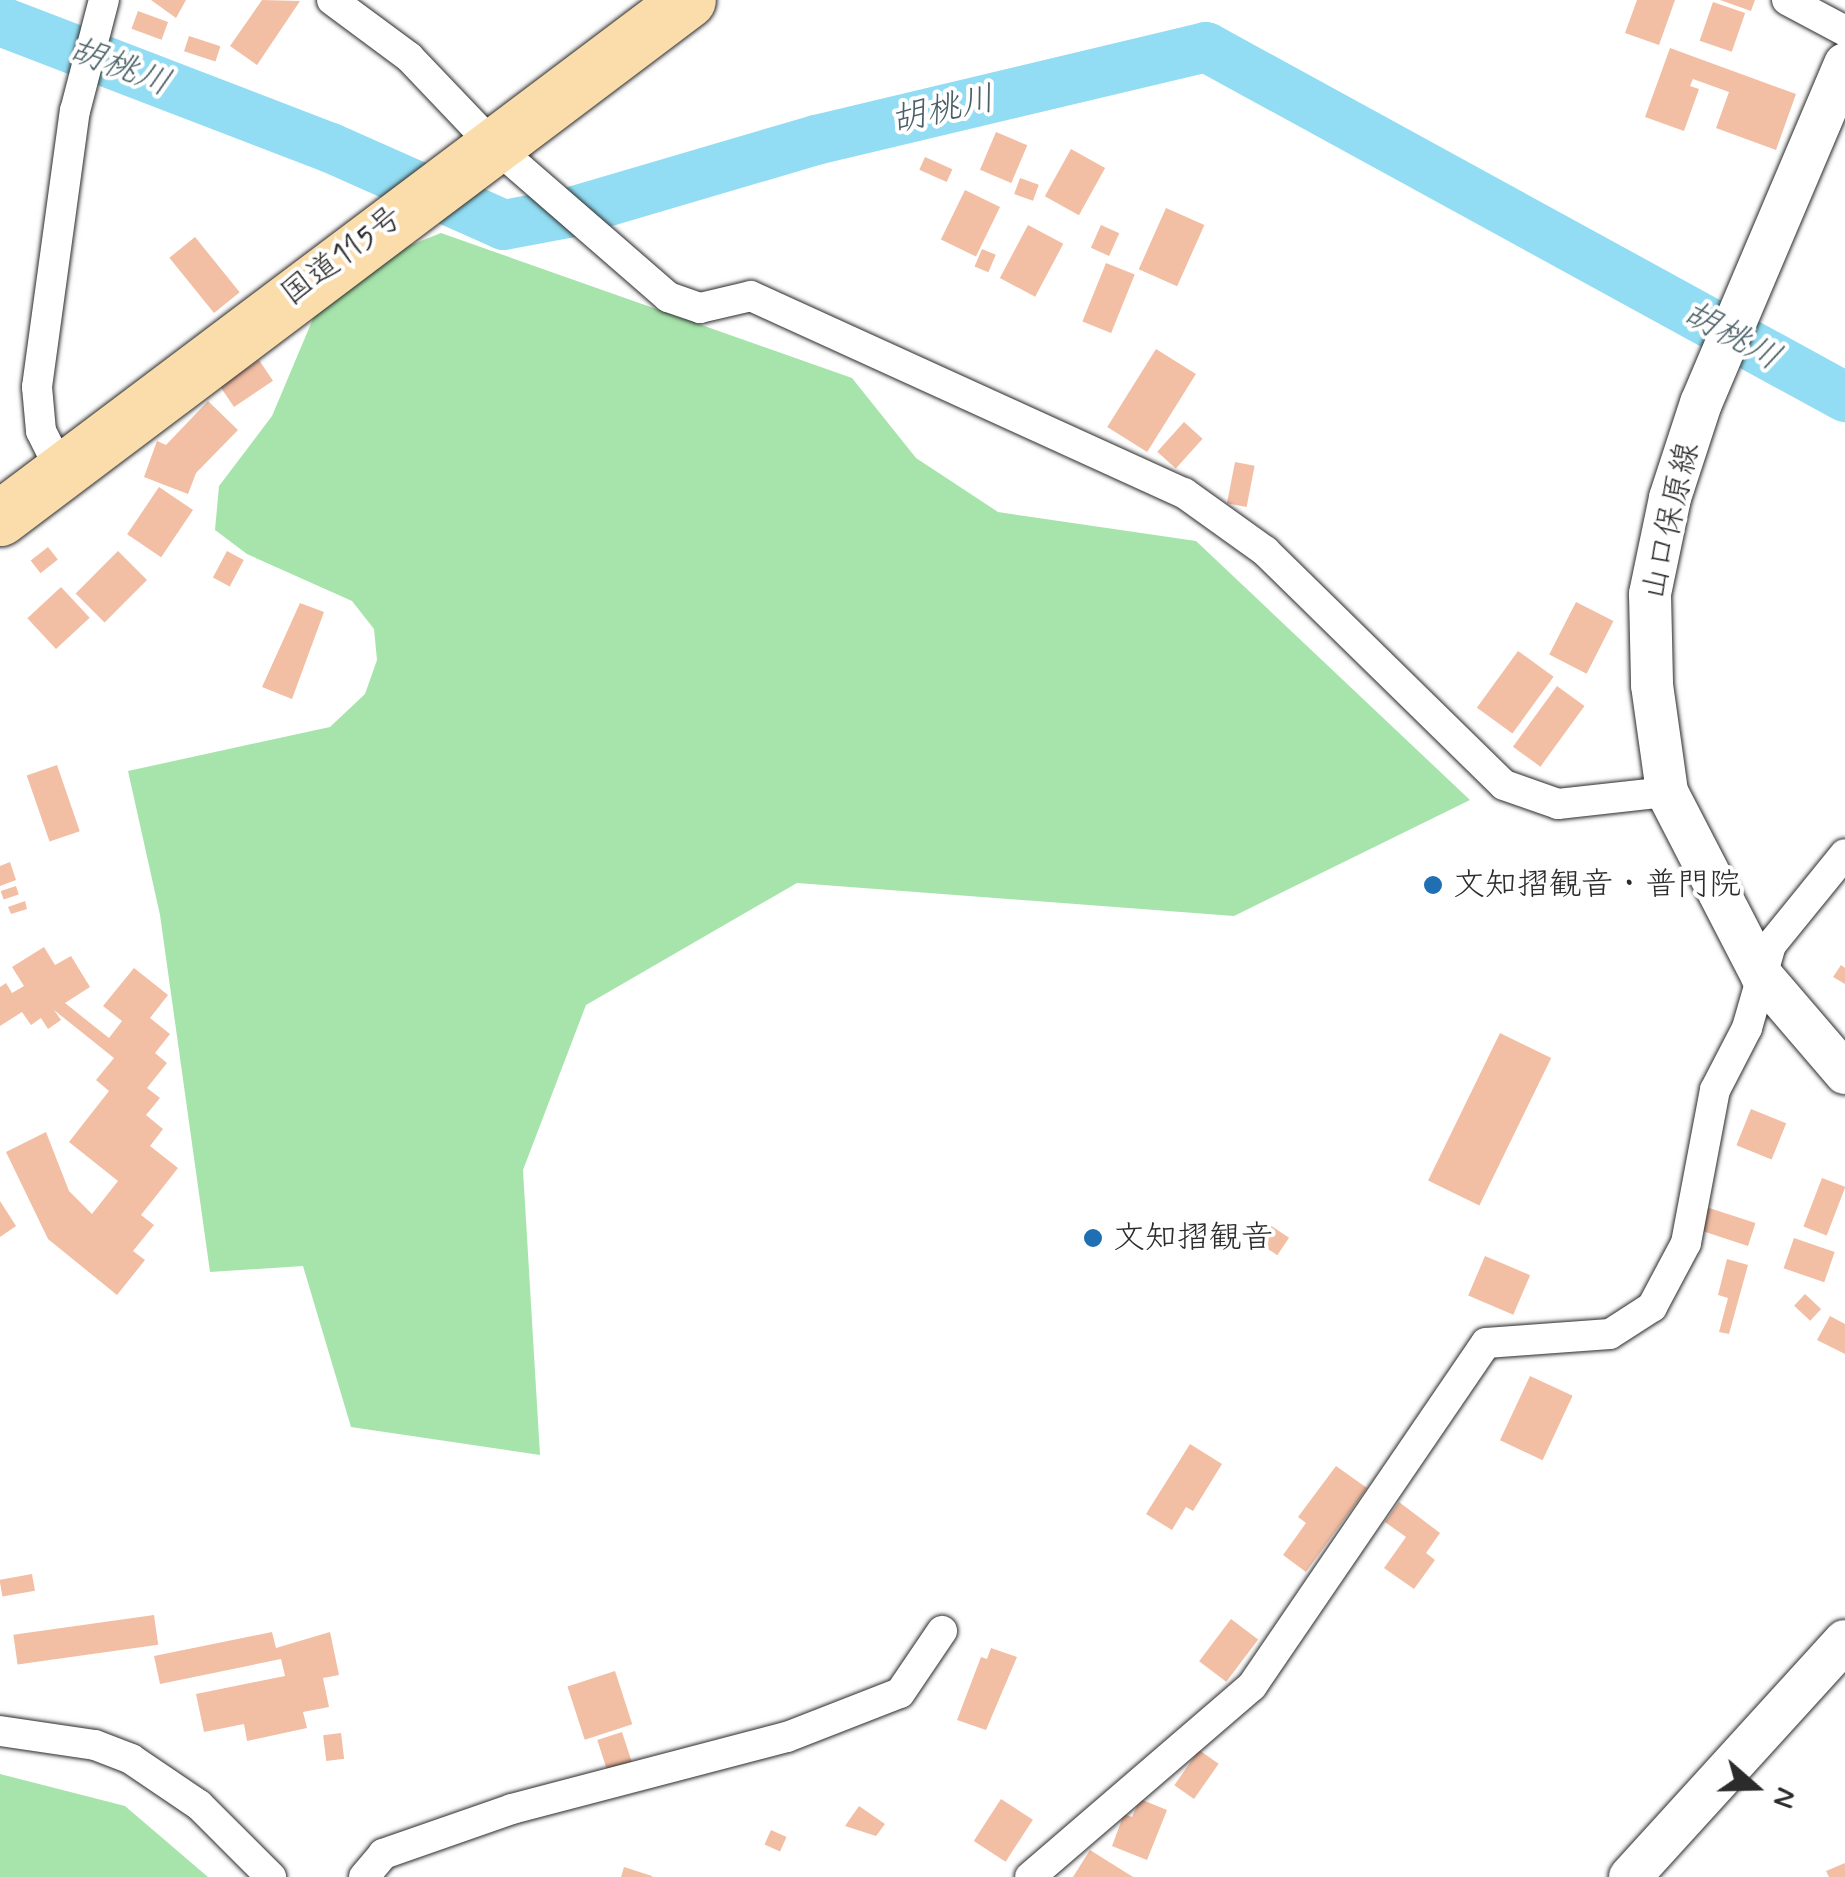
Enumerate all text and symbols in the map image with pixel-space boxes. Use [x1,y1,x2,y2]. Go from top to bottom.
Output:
water label: 胡桃川 [63,29,177,105]
water label: 胡桃川 [887,78,999,142]
street label: 国道115号 [274,198,410,314]
water label: 胡桃川 [1676,292,1788,380]
street label: 山口保原線 [1634,439,1708,603]
place label: 文知摺観音・普門院 [1453,866,1741,904]
marker: 文知摺観音・普門院 [1422,874,1444,896]
place label: 文知摺観音 [1113,1219,1273,1257]
marker: 文知摺観音 [1082,1227,1104,1249]
north arrow [1705,1737,1805,1837]
text: N [1763,1782,1804,1813]

